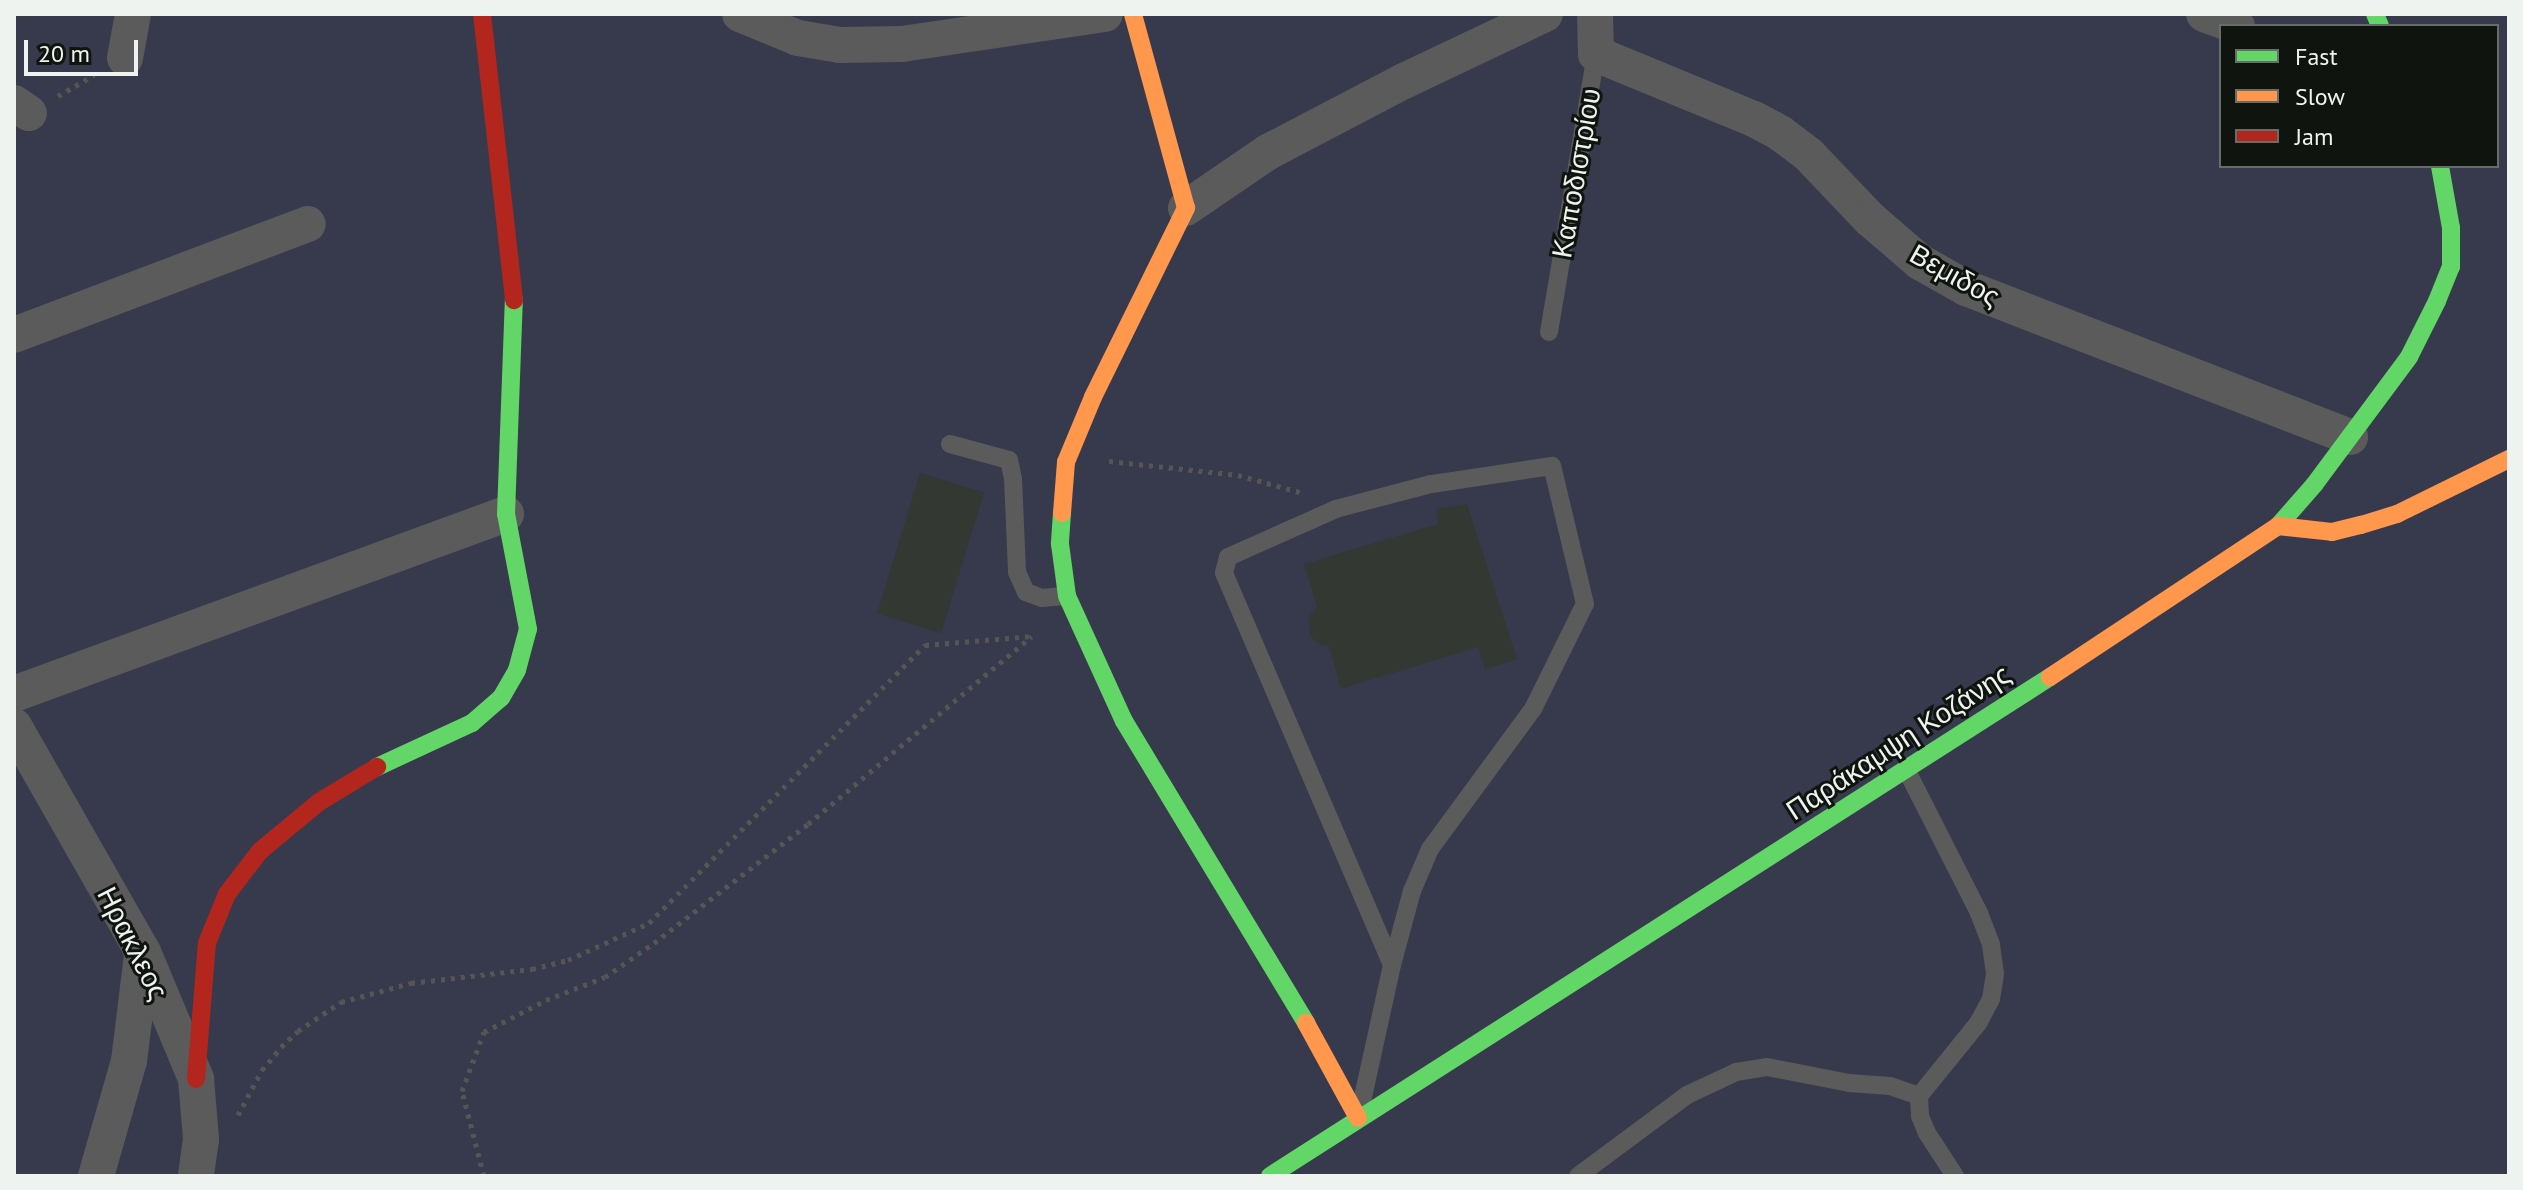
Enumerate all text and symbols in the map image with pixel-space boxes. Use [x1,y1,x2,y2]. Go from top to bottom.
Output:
scale bar [28,24,142,74]
legend [2219,24,2499,168]
text: 20 m [38,38,90,69]
text: Fast [2295,41,2338,72]
text: Slow [2295,81,2345,112]
street label: Καποδιστρίου [1545,85,1607,261]
text: Jam [2295,121,2333,152]
street label: Βεμιδος [1904,237,2006,313]
street label: Παράκαμψη Κοζάνης [1780,657,2016,827]
street label: Ηρακλεος [90,881,176,1005]

